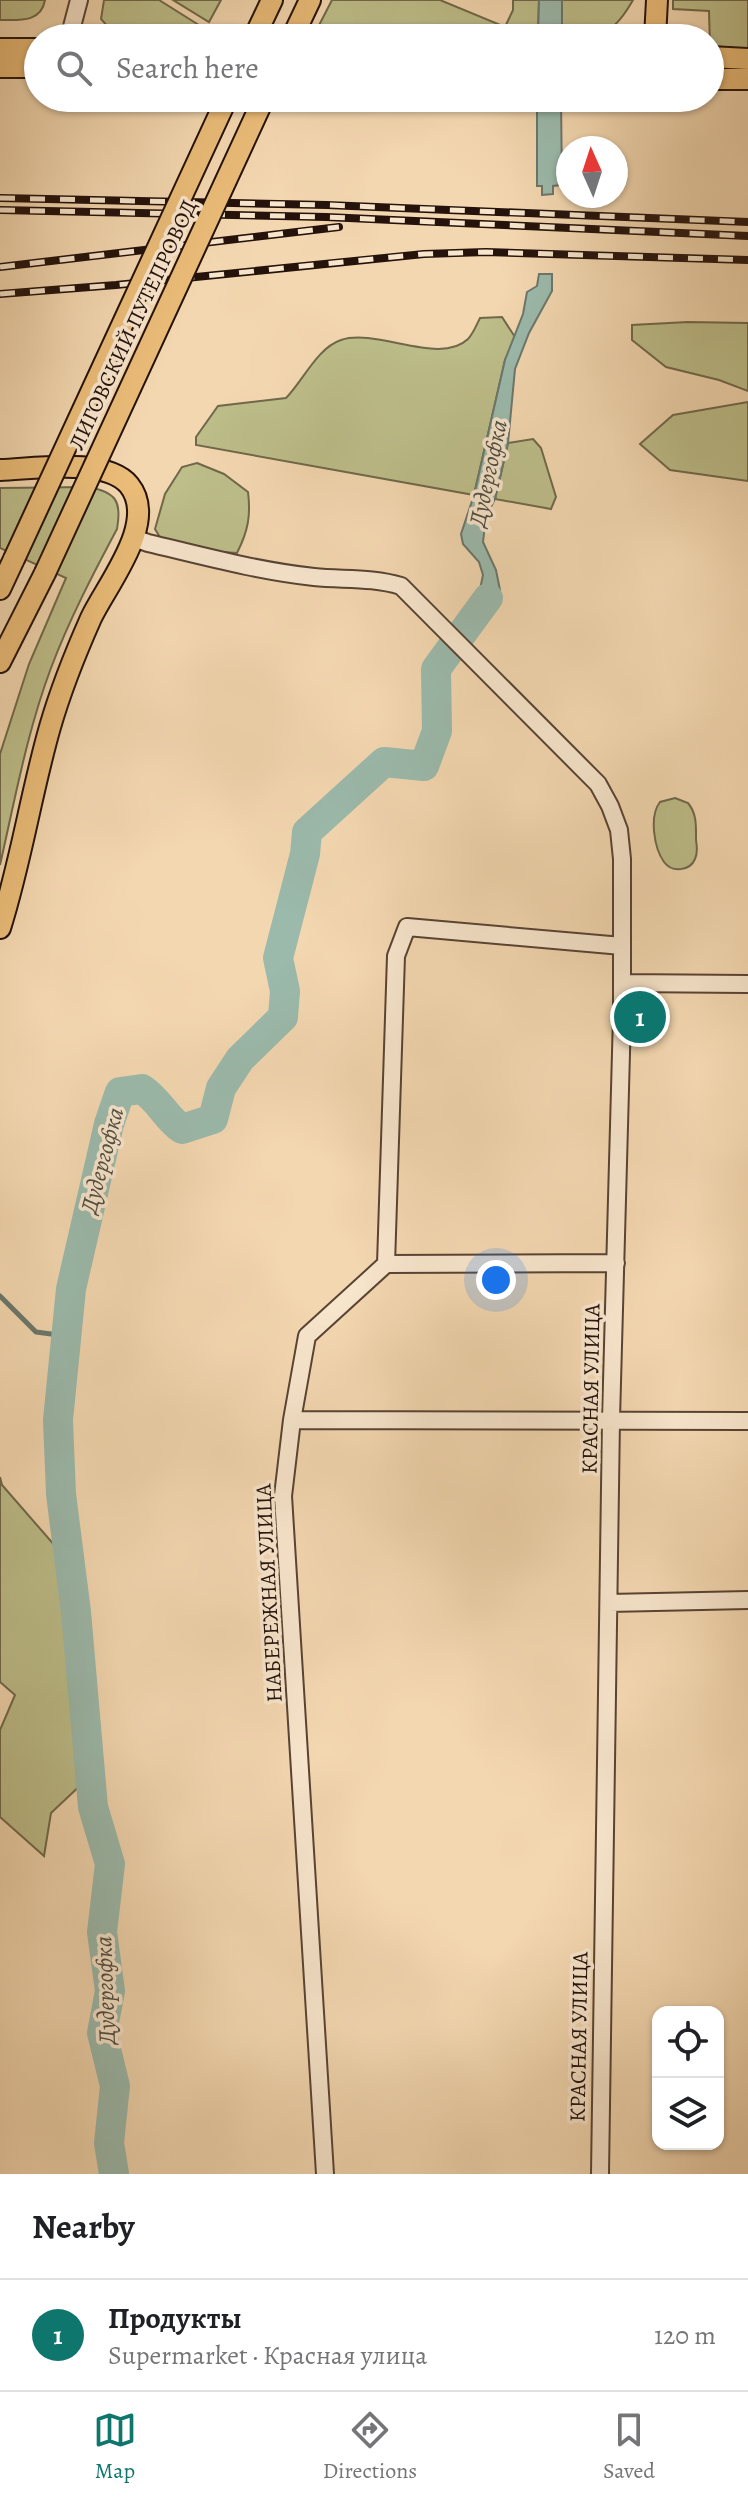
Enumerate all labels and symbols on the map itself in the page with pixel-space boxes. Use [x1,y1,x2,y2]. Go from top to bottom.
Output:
north arrow [556,136,628,208]
street label: ЛИГОВСКИЙ ПУТЕПРОВОД [62,195,204,455]
water label: Дудергофка [461,417,515,531]
pin: 1 [614,987,666,1047]
water label: Дудергофка [72,1104,131,1218]
your location [476,1260,516,1300]
street label: КРАСНАЯ УЛИЦА [575,1302,608,1474]
street label: НАБЕРЕЖНАЯ УЛИЦА [248,1482,290,1703]
water label: Дудергофка [87,1935,123,2047]
street label: КРАСНАЯ УЛИЦА [563,1950,596,2122]

